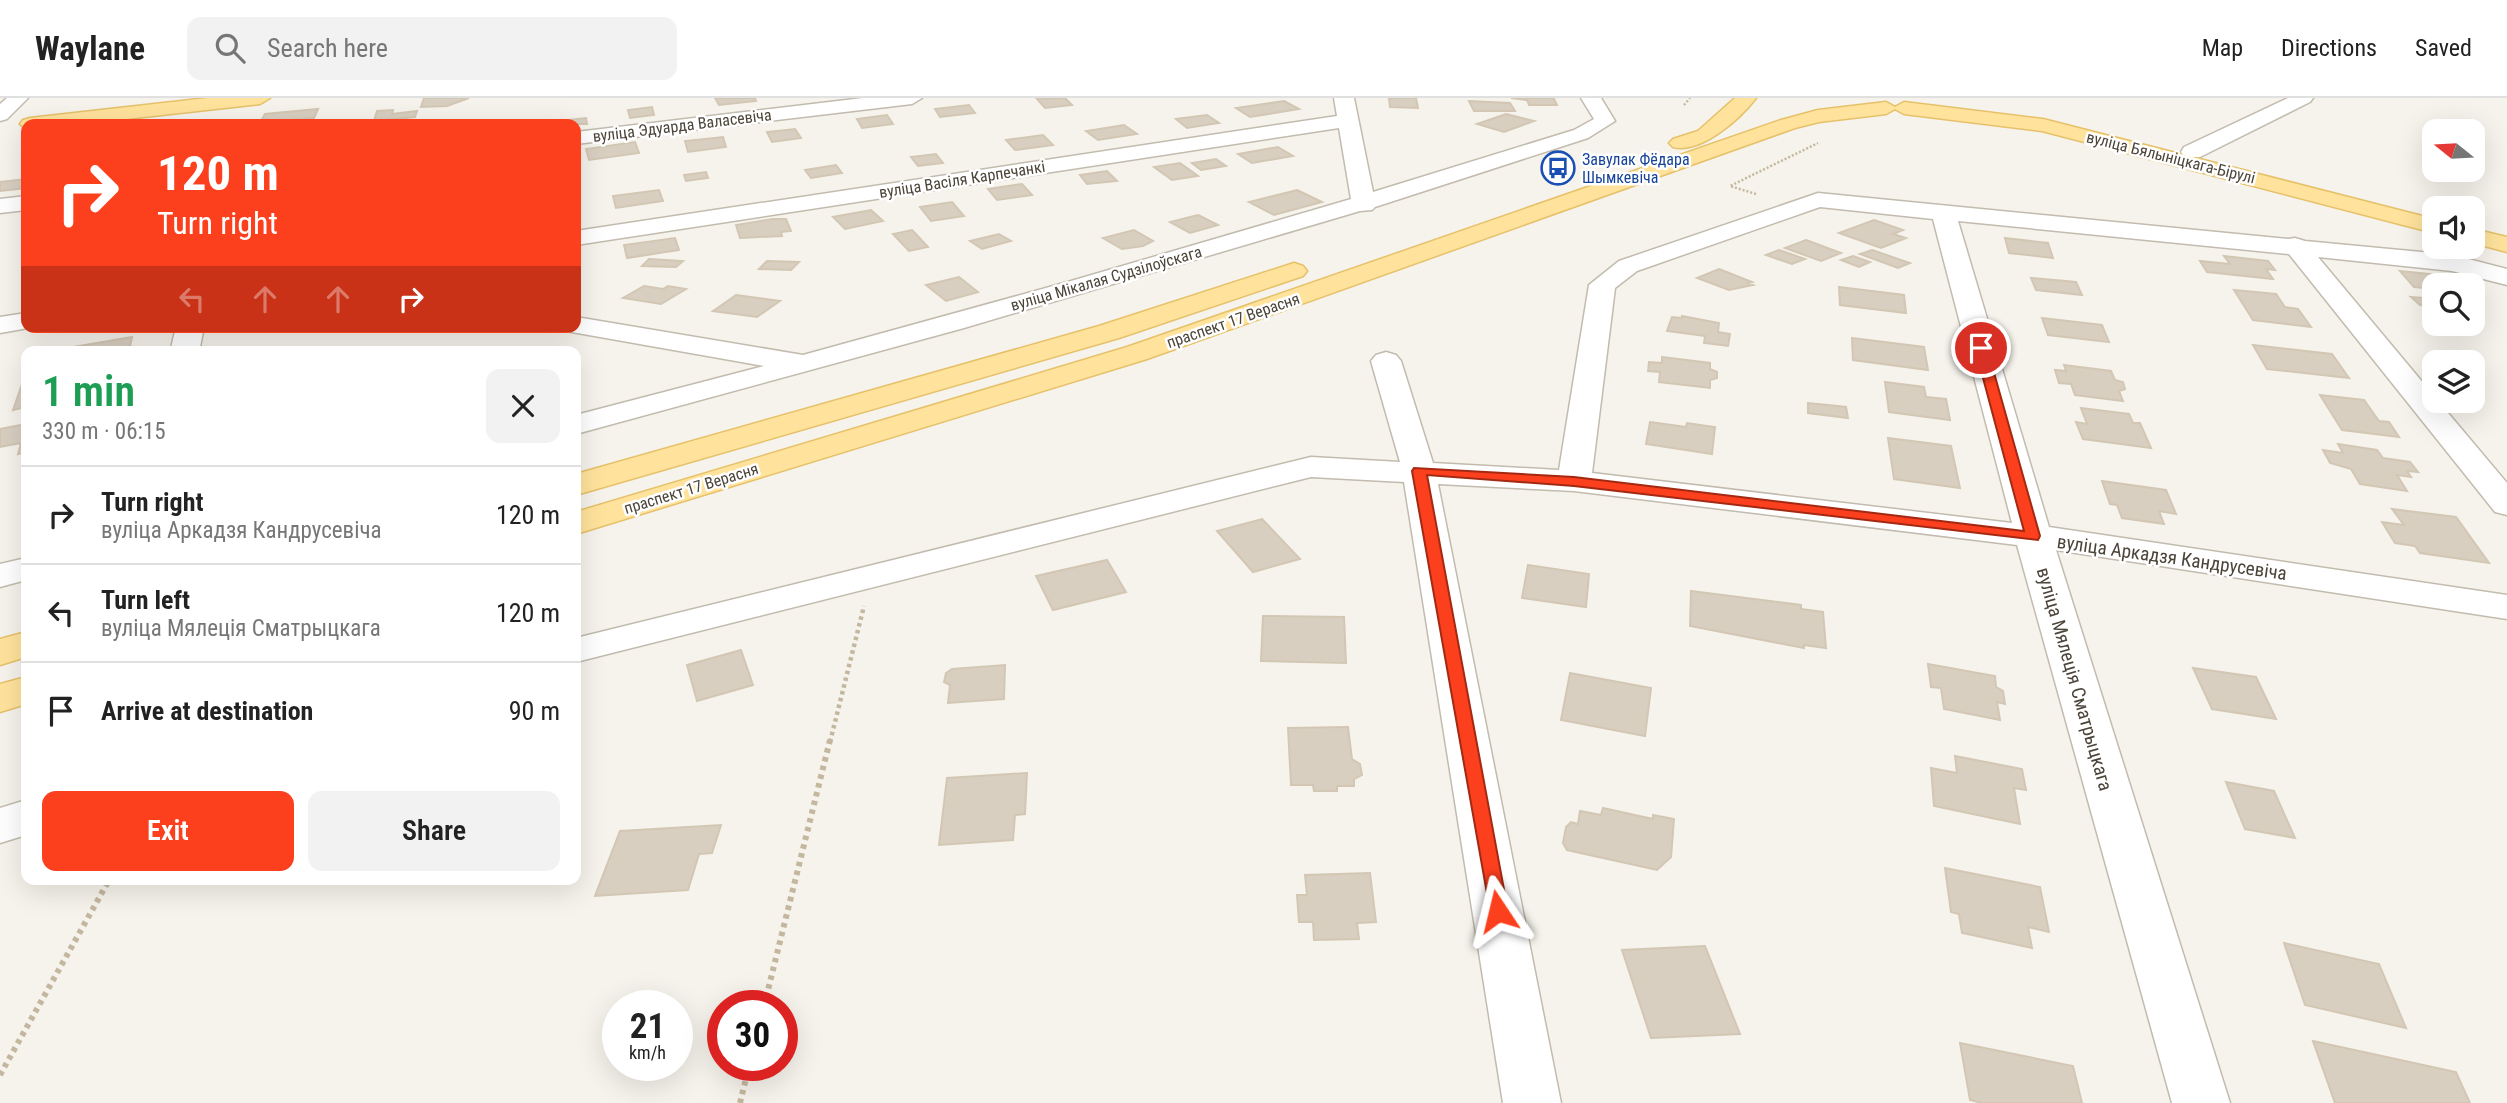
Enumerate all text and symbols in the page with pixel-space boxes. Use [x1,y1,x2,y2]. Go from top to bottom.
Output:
search box [187,17,677,80]
text: Waylane [35,29,145,68]
icon: search [211,29,249,67]
text: Search here [267,33,388,63]
text: Map [2202,34,2243,62]
text: Directions [2281,34,2377,62]
text: Saved [2415,34,2472,62]
street label: вуліца Эдуарда Валасевіча [592,105,773,146]
north arrow [2422,119,2485,182]
map controls [2422,119,2485,413]
street label: вуліца Бялыніцкага-Бірулі [2085,127,2257,188]
text: 120 m [157,145,279,202]
icon: right [42,147,133,238]
bus stop icon: Завулак Фёдара Шымкевіча [1539,149,1577,187]
place label: Завулак Фёдара Шымкевіча [1582,150,1690,187]
street label: вуліца Васіля Карпечанкі [878,157,1046,202]
button: sound [2422,196,2485,259]
text: Turn right [157,204,278,242]
street label: вуліца Мікалая Судзілоўскага [1008,242,1204,315]
button: search [2422,273,2485,336]
icon: left [173,280,211,318]
icon: ahead [246,280,284,318]
icon: ahead [319,280,357,318]
icon: right [392,280,430,318]
street label: праспект 17 Верасня [1164,289,1302,352]
pin [1951,318,2011,378]
icon: arrive [1962,329,2000,367]
button: layers [2422,350,2485,413]
text: 1 min [42,367,135,416]
button: close [486,369,560,443]
text: 330 m · 06:15 [42,418,166,445]
street label: праспект 17 Верасня [622,459,761,518]
text: Turn right [101,487,203,517]
icon: right [42,496,80,534]
text: 120 m [496,500,560,530]
text: вуліца Аркадзя Кандрусевіча [101,517,382,544]
street label: вуліца Аркадзя Кандрусевіча [2056,530,2288,585]
street label: вуліца Мялеція Сматрыцкага [2032,565,2117,793]
text: Turn left [101,585,190,615]
icon: left [42,594,80,632]
text: 120 m [496,598,560,628]
text: вуліца Мялеція Сматрыцкага [101,615,381,642]
icon: arrive [42,692,80,730]
text: Arrive at destination [101,696,313,726]
text: 90 m [509,696,560,726]
button: Exit [42,791,294,871]
button: Share [308,791,560,871]
position arrow [1461,874,1535,948]
speed limit sign: 30 [707,990,798,1081]
text: 21 [630,1006,665,1047]
text: km/h [629,1042,666,1063]

